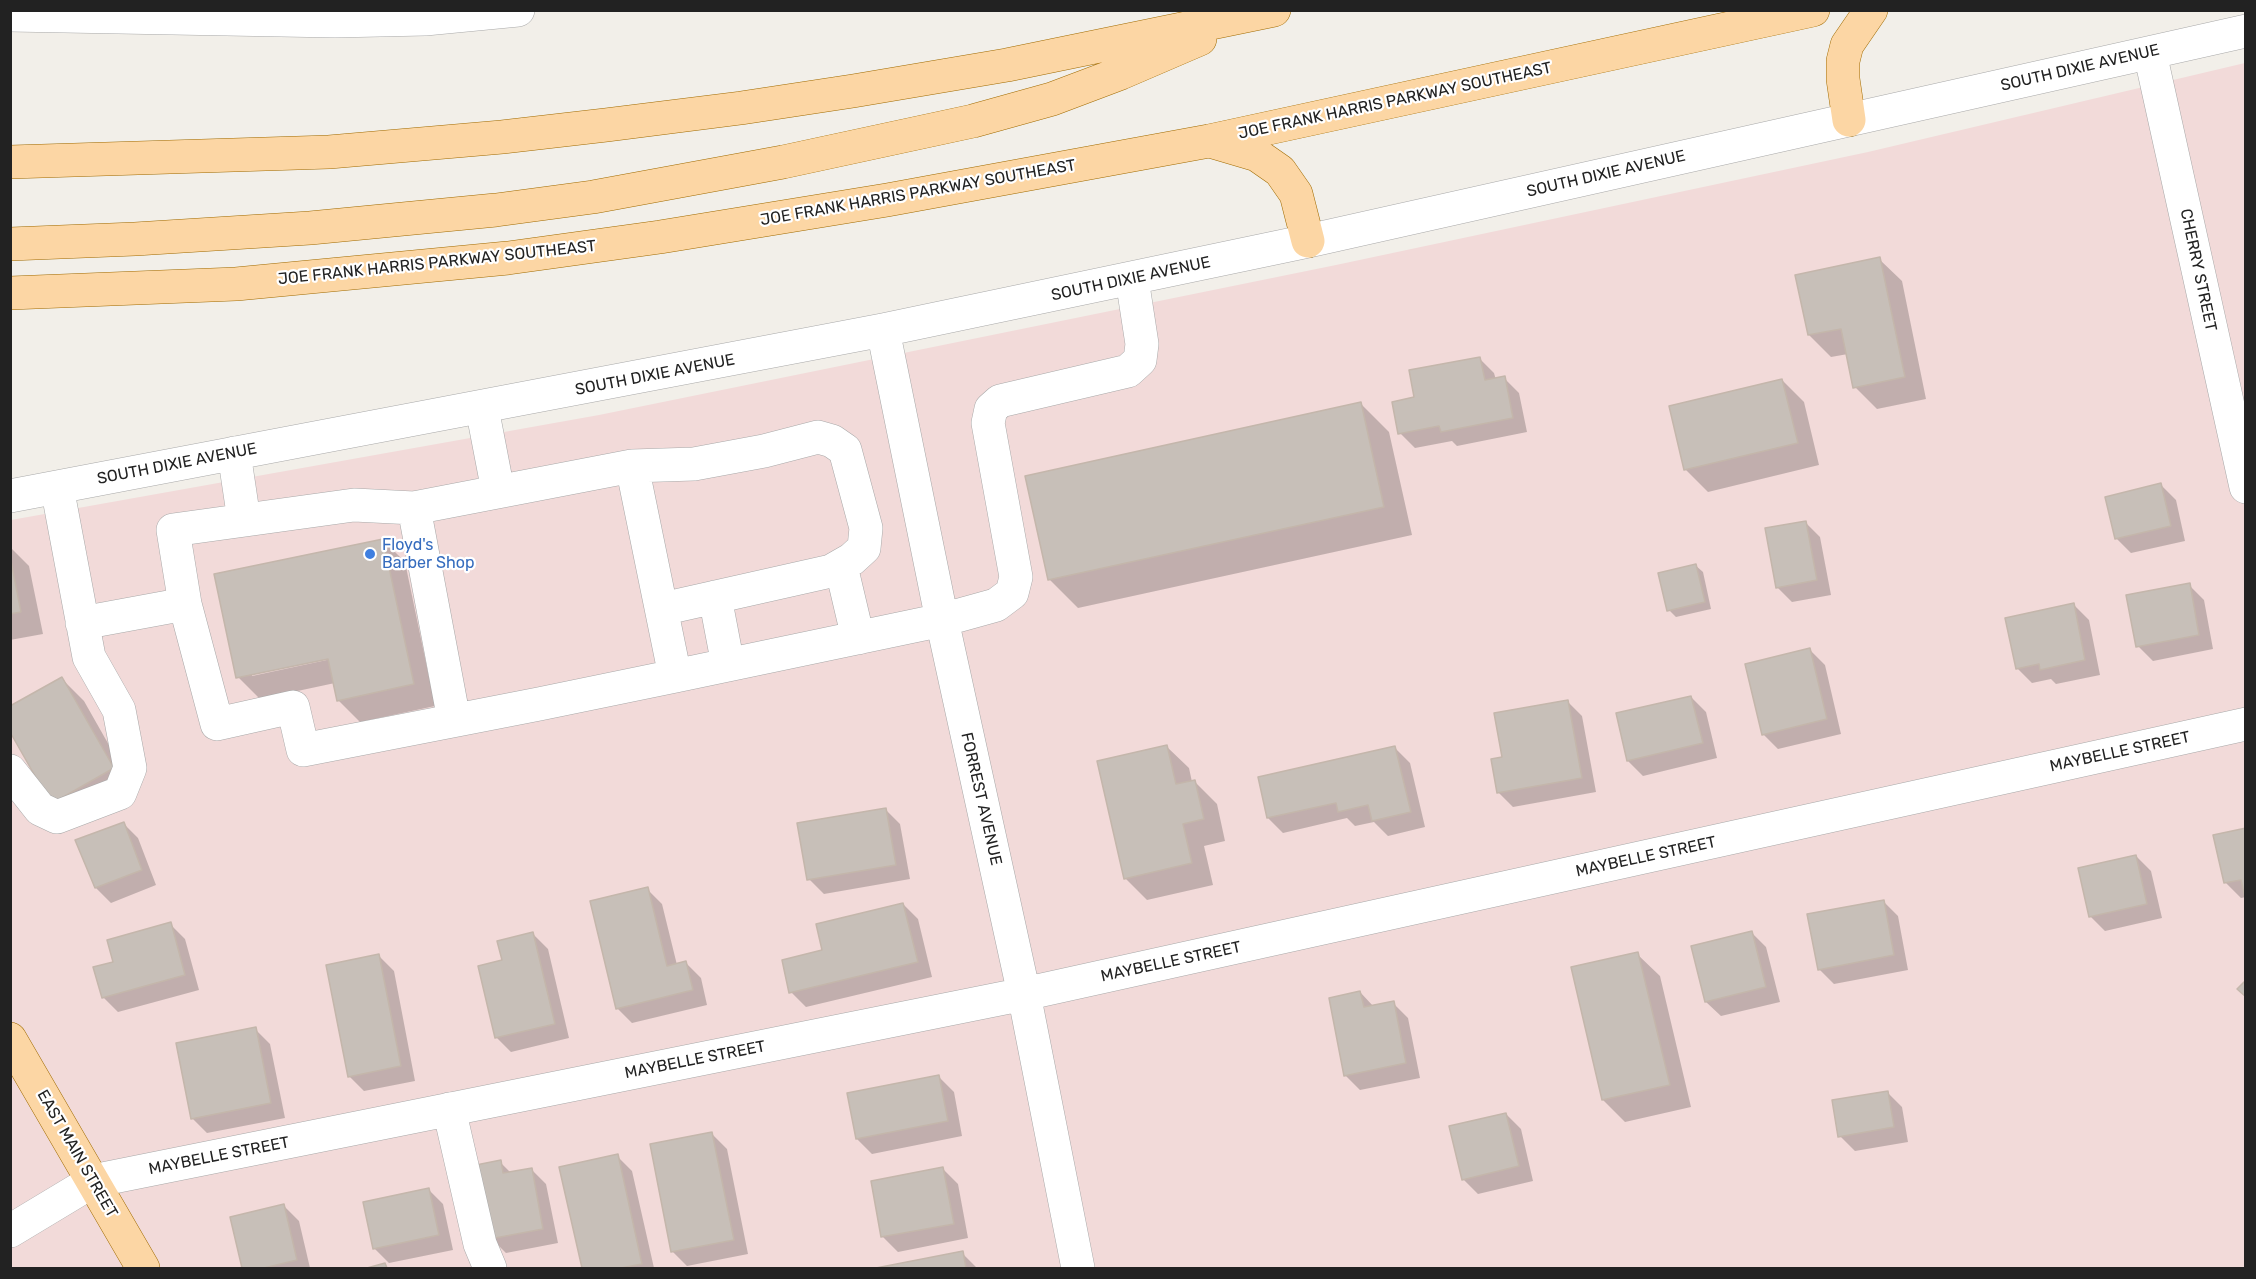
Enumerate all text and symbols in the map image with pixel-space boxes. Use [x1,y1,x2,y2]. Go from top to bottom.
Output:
street label: SOUTH DIXIE AVENUE [1999,40,2161,96]
street label: JOE FRANK HARRIS PARKWAY SOUTHEAST [1237,58,1553,144]
street label: SOUTH DIXIE AVENUE [1525,146,1687,202]
street label: JOE FRANK HARRIS PARKWAY SOUTHEAST [759,156,1077,230]
street label: CHERRY STREET [2176,207,2220,333]
street label: JOE FRANK HARRIS PARKWAY SOUTHEAST [277,237,597,289]
street label: SOUTH DIXIE AVENUE [1050,253,1212,305]
street label: SOUTH DIXIE AVENUE [574,350,736,400]
street label: SOUTH DIXIE AVENUE [96,439,258,489]
place label: Floyd's Barber Shop [382,535,474,573]
marker: Floyd's Barber Shop [363,547,377,561]
street label: MAYBELLE STREET [2048,728,2192,776]
street label: FORREST AVENUE [956,731,1006,867]
street label: MAYBELLE STREET [1574,833,1718,881]
street label: MAYBELLE STREET [1099,938,1243,986]
street label: MAYBELLE STREET [623,1037,767,1083]
street label: EAST MAIN STREET [33,1087,121,1221]
street label: MAYBELLE STREET [147,1133,291,1179]

